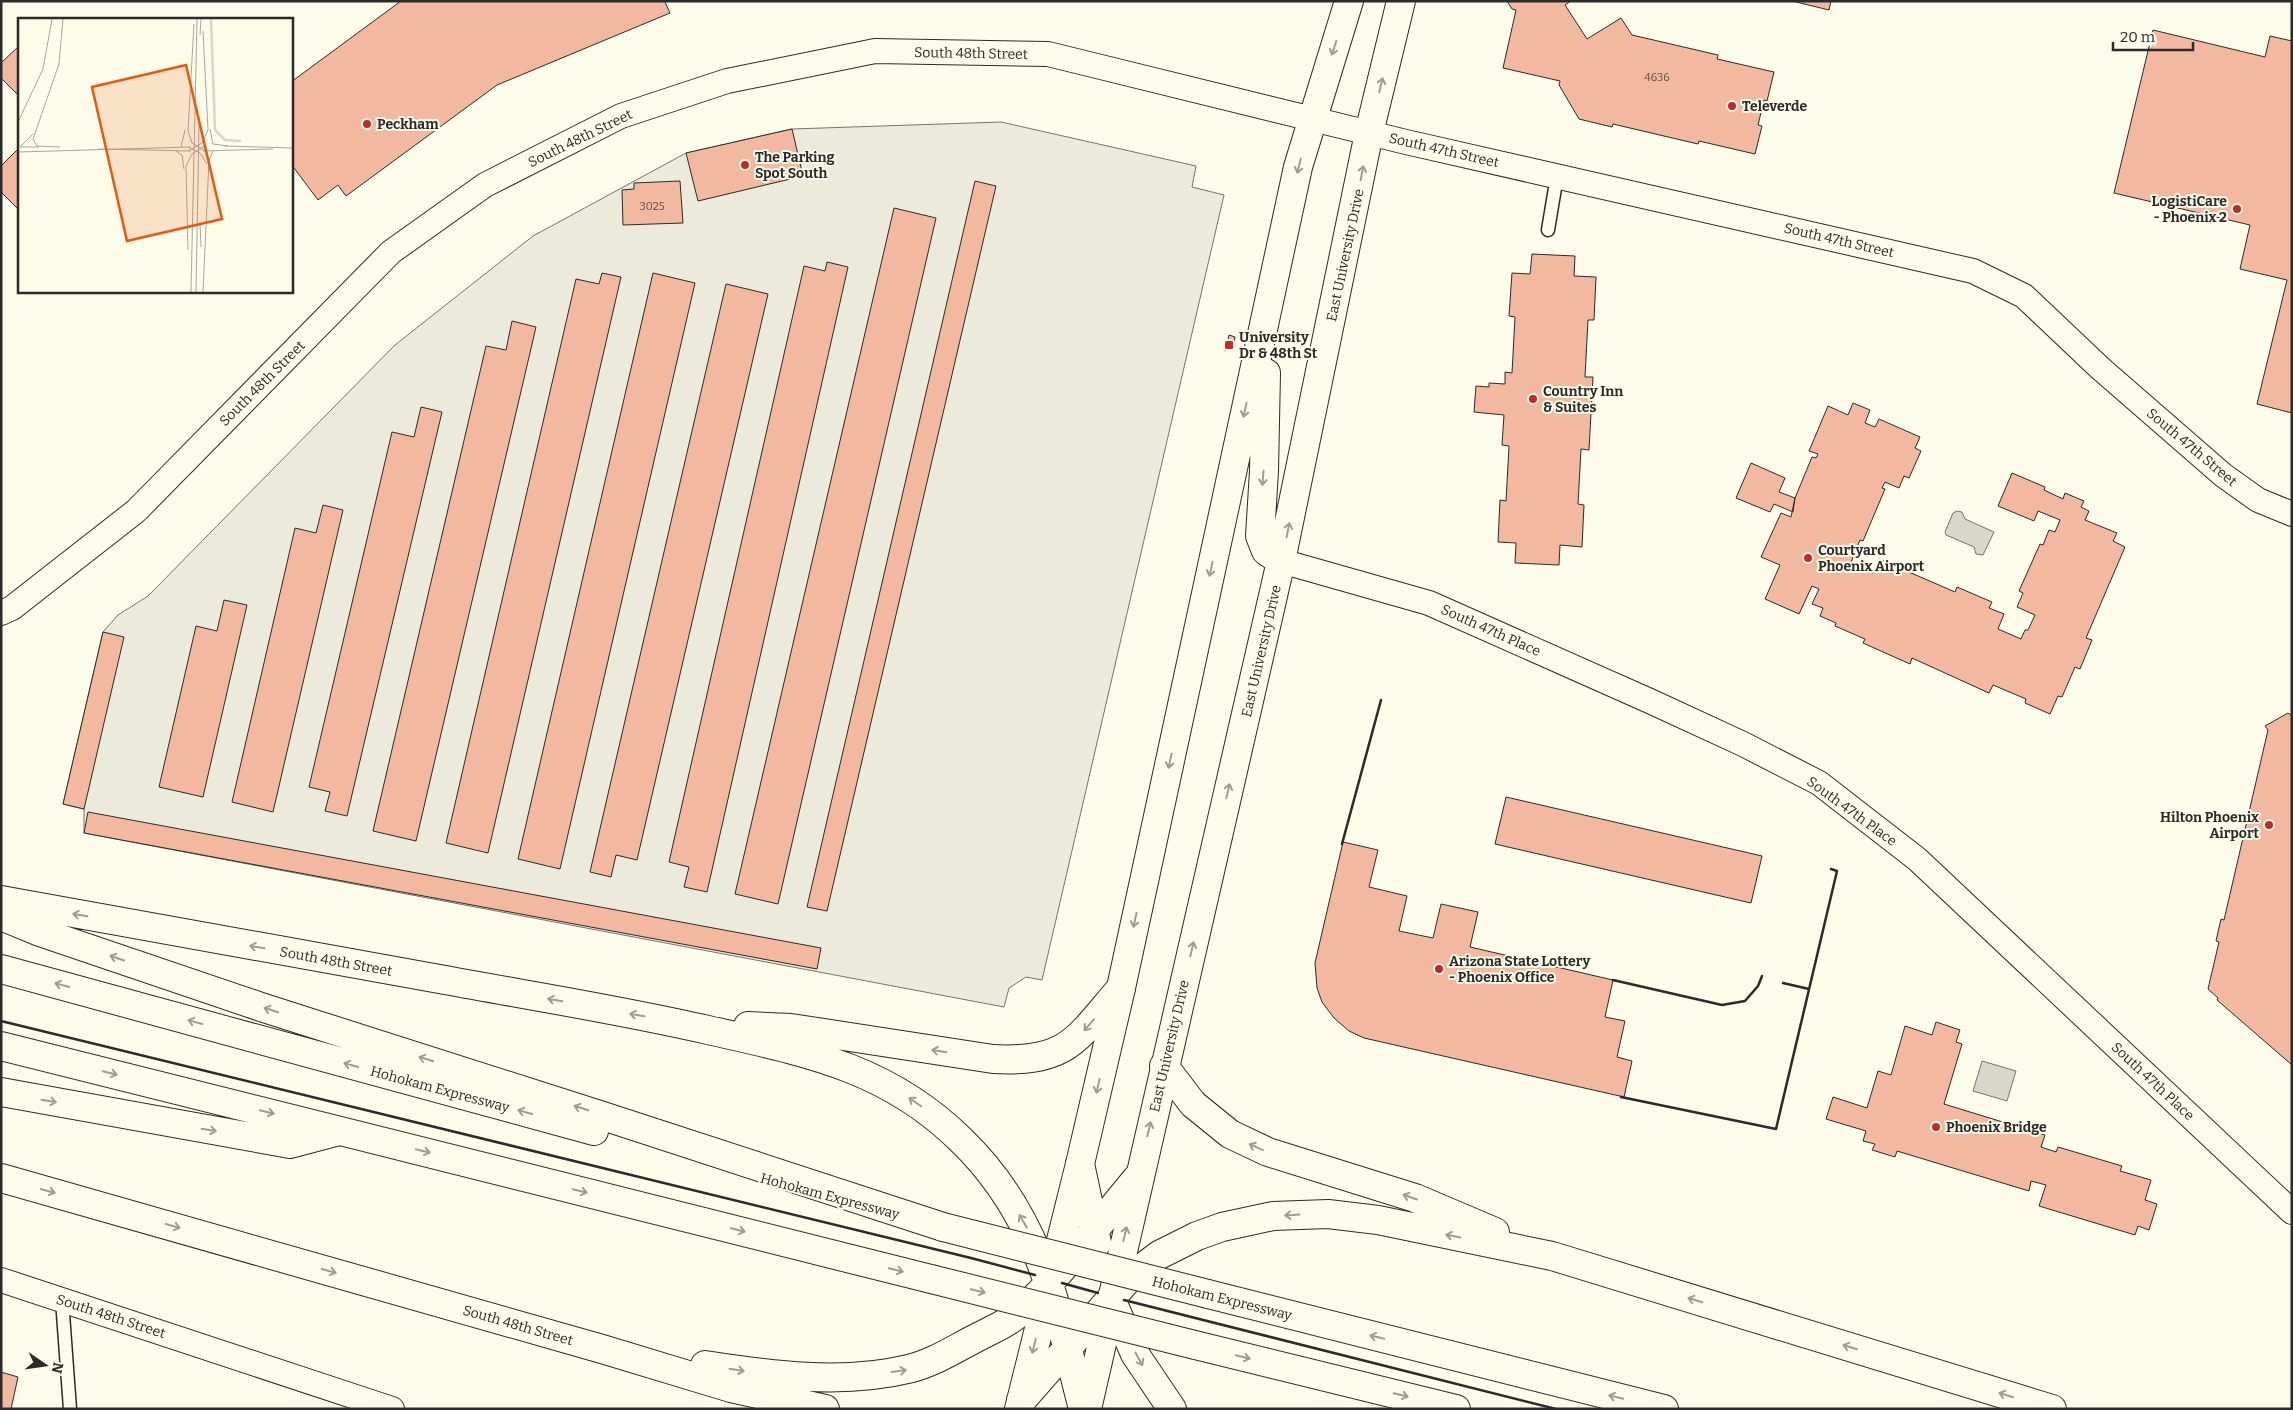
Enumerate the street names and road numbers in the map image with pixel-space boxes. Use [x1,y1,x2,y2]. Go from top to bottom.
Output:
street label: South 48th Street [914,44,1028,63]
street label: South 48th Street [525,106,635,171]
street label: South 47th Street [1387,130,1501,171]
street label: East University Drive [1323,187,1368,323]
street label: South 47th Street [1782,220,1896,261]
street label: South 48th Street [216,337,309,430]
street label: South 47th Street [2143,405,2240,490]
street label: East University Drive [1238,583,1285,719]
street label: South 47th Place [1438,601,1543,660]
street label: South 47th Place [1803,773,1900,850]
street label: South 48th Street [278,943,393,980]
street label: East University Drive [1146,978,1193,1114]
street label: South 47th Place [2108,1039,2198,1124]
street label: Hohokam Expressway [368,1063,512,1116]
street label: Hohokam Expressway [758,1170,902,1223]
street label: Hohokam Expressway [1150,1273,1294,1324]
street label: South 48th Street [54,1291,168,1342]
street label: South 48th Street [461,1302,575,1349]

